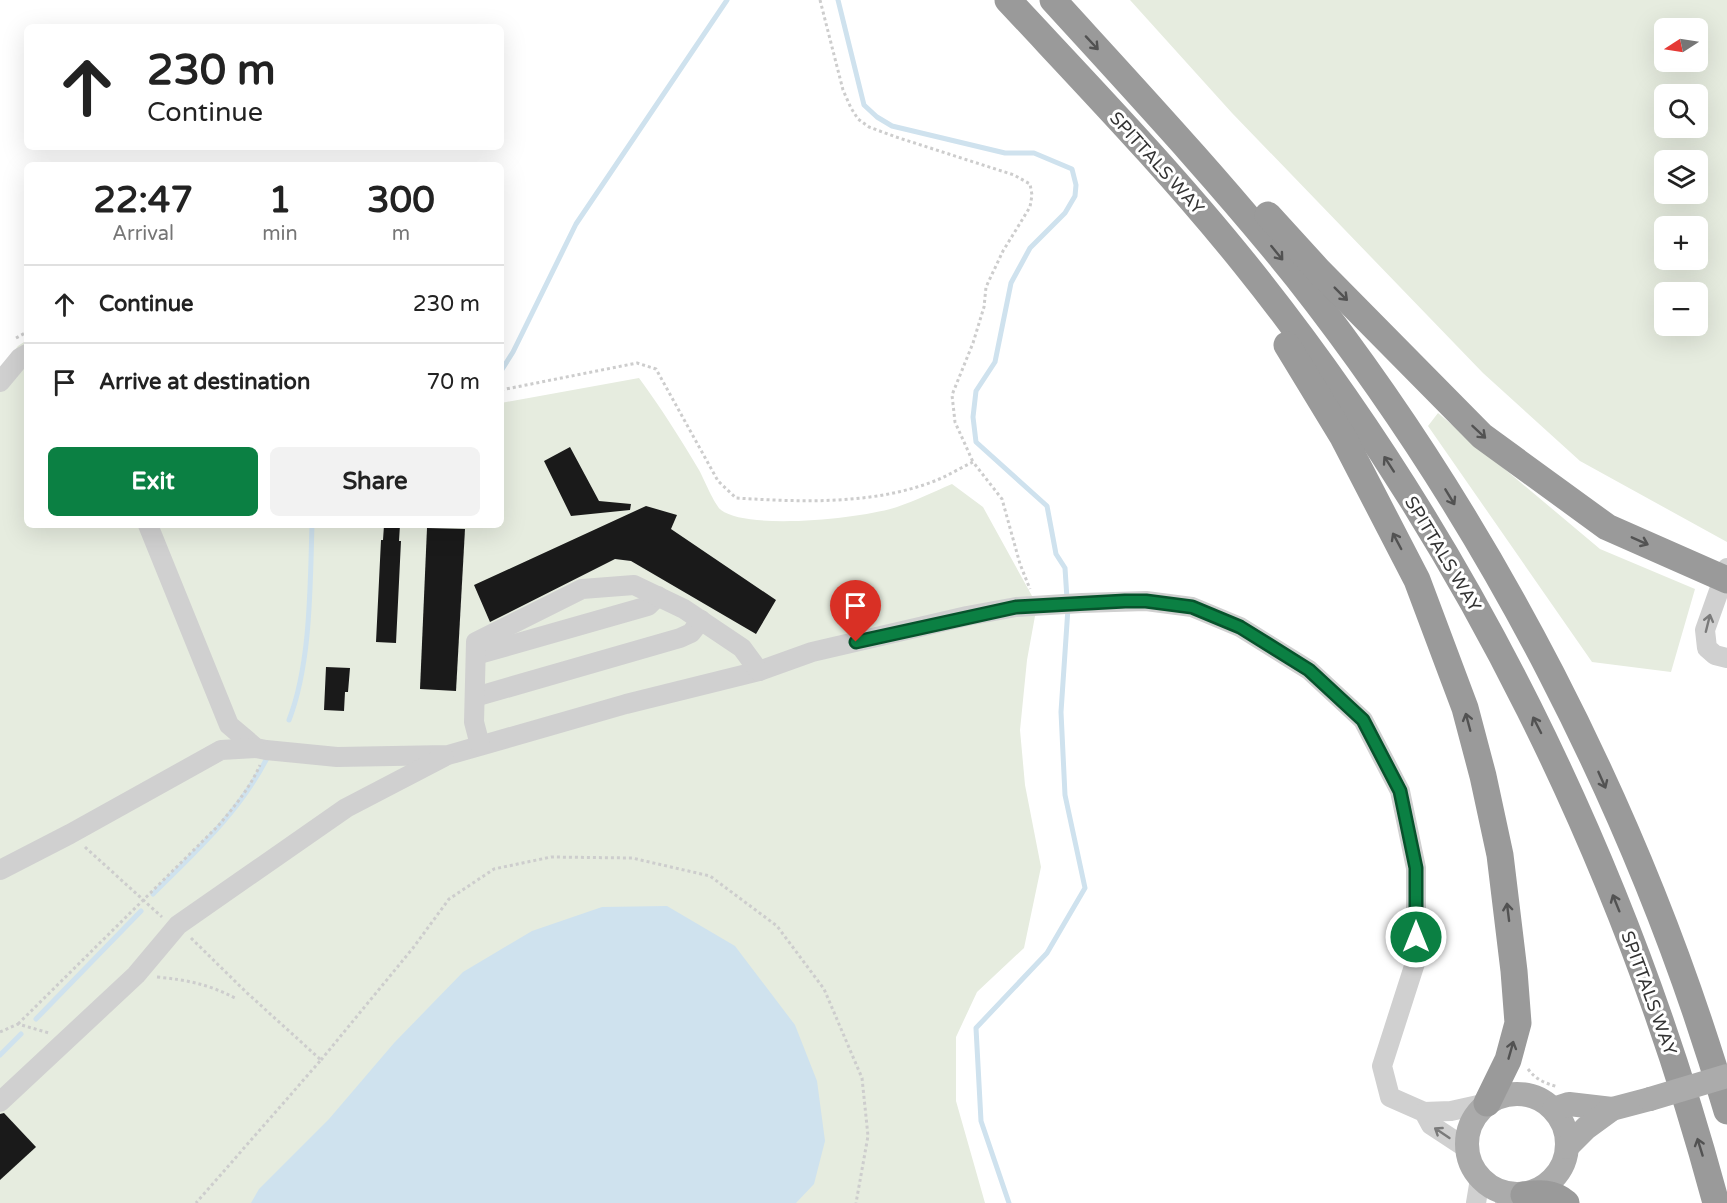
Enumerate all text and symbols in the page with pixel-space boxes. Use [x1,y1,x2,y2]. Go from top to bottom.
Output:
north arrow [1654,18,1708,72]
map controls [1654,18,1708,336]
one-way arrow [1085,35,1099,50]
text: 230 m [147,45,276,96]
icon: ahead [48,48,126,126]
button: search [1654,84,1708,138]
text: Continue [147,96,263,129]
street label: SPITTALS WAY [1105,107,1209,219]
button: layers [1654,150,1708,204]
text: 22:47 [93,179,193,222]
text: 1 [269,179,291,222]
text: 300 [367,179,435,222]
button: + [1654,216,1708,270]
text: Arrival [112,222,174,246]
text: min [262,222,298,246]
text: m [392,222,410,246]
one-way arrow [1270,244,1283,260]
button: − [1654,282,1708,336]
one-way arrow [1334,287,1349,301]
icon: ahead [48,288,81,321]
text: Continue [99,291,194,317]
text: 230 m [413,291,480,317]
icon: arrive [48,366,81,399]
text: Arrive at destination [99,369,310,395]
text: 70 m [426,369,480,395]
one-way arrow [1471,425,1486,439]
button: Exit [48,447,258,516]
button: Share [270,447,480,516]
one-way arrow [1383,456,1395,473]
one-way arrow [1444,488,1456,505]
street label: SPITTALS WAY [1400,492,1486,616]
one-way arrow [1391,532,1402,550]
one-way arrow [1630,536,1648,547]
pin [830,580,881,642]
icon: arrive [839,589,872,622]
one-way arrow [1702,614,1714,633]
one-way arrow [1462,713,1474,732]
one-way arrow [1530,716,1542,734]
one-way arrow [1596,770,1608,788]
one-way arrow [1610,894,1621,913]
one-way arrow [1502,903,1513,923]
position arrow [1384,905,1448,969]
street label: SPITTALS WAY [1616,928,1682,1059]
one-way arrow [1505,1041,1517,1060]
one-way arrow [1434,1126,1451,1139]
one-way arrow [1694,1138,1705,1157]

